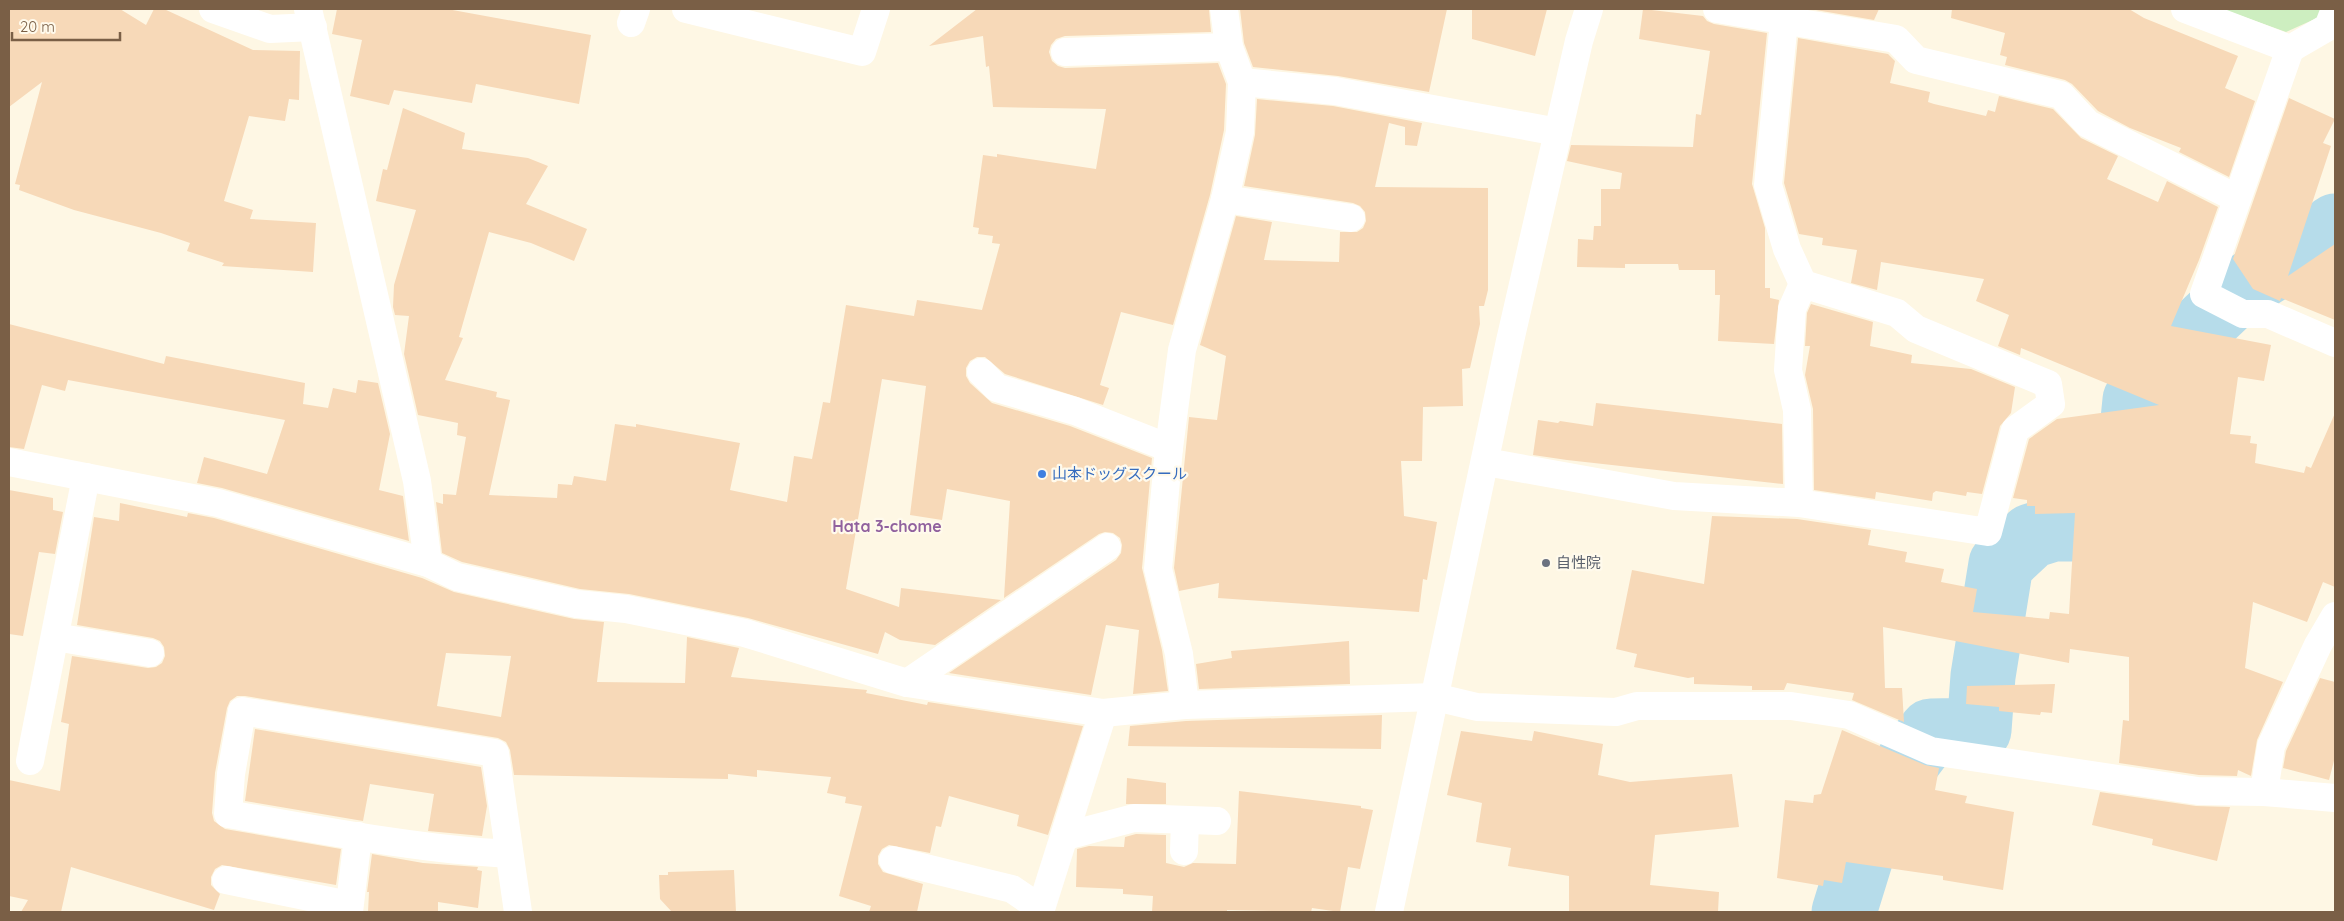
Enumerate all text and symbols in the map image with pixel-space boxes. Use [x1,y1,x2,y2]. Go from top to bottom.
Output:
scale bar [12,10,120,42]
text: 20 m [20,17,55,36]
place label: 山本ドッグスクール [1052,464,1187,483]
marker: 山本ドッグスクール [1036,468,1048,480]
district label: Hata 3-chome [832,516,942,536]
place label: 自性院 [1556,553,1601,572]
marker: 自性院 [1540,557,1552,569]

